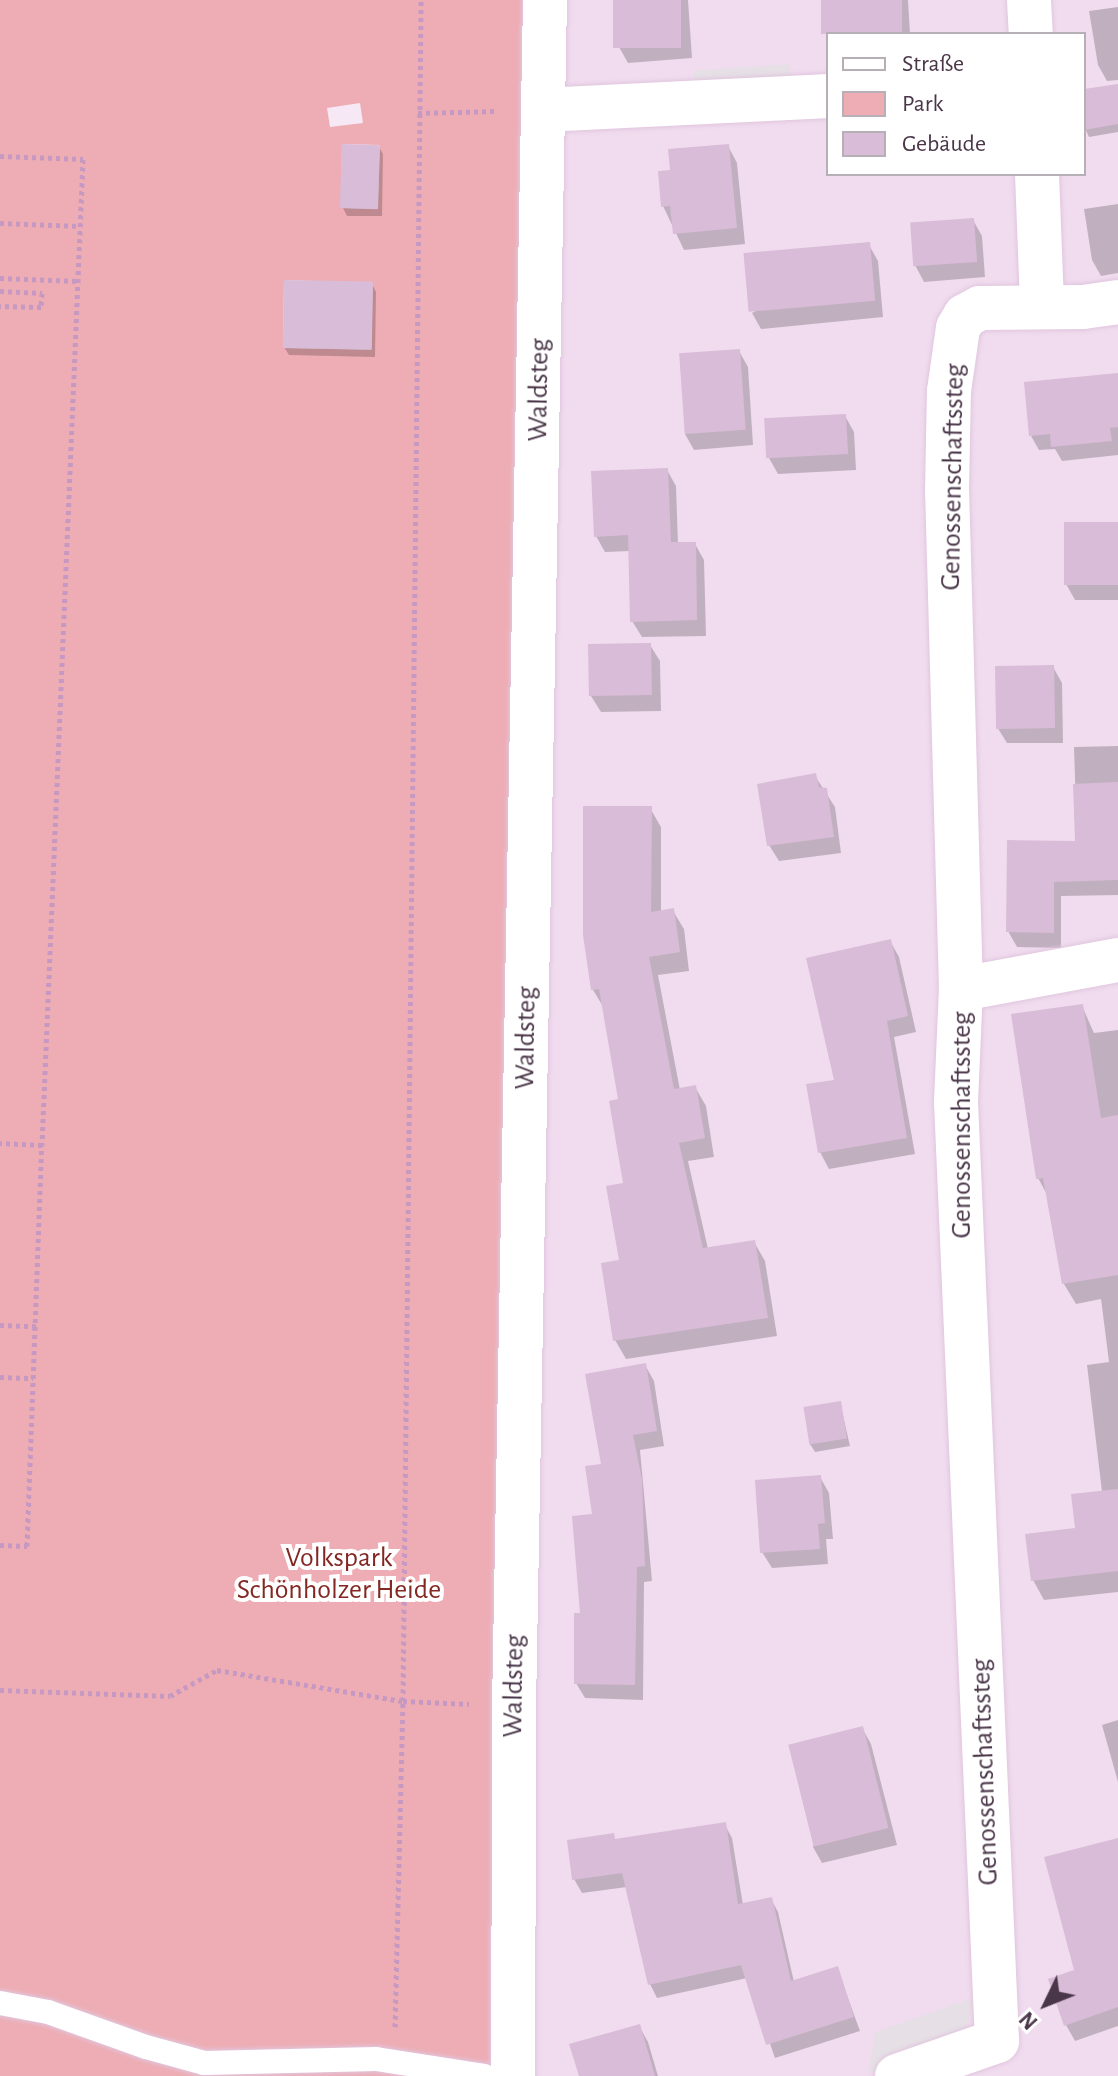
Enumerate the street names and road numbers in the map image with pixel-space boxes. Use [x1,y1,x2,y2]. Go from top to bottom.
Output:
street label: Waldsteg [521,338,557,442]
street label: Genossenschaftssteg [934,363,972,591]
street label: Waldsteg [508,986,544,1090]
street label: Genossenschaftssteg [945,1012,979,1238]
street label: Waldsteg [496,1634,532,1738]
street label: Genossenschaftssteg [964,1658,1006,1886]

